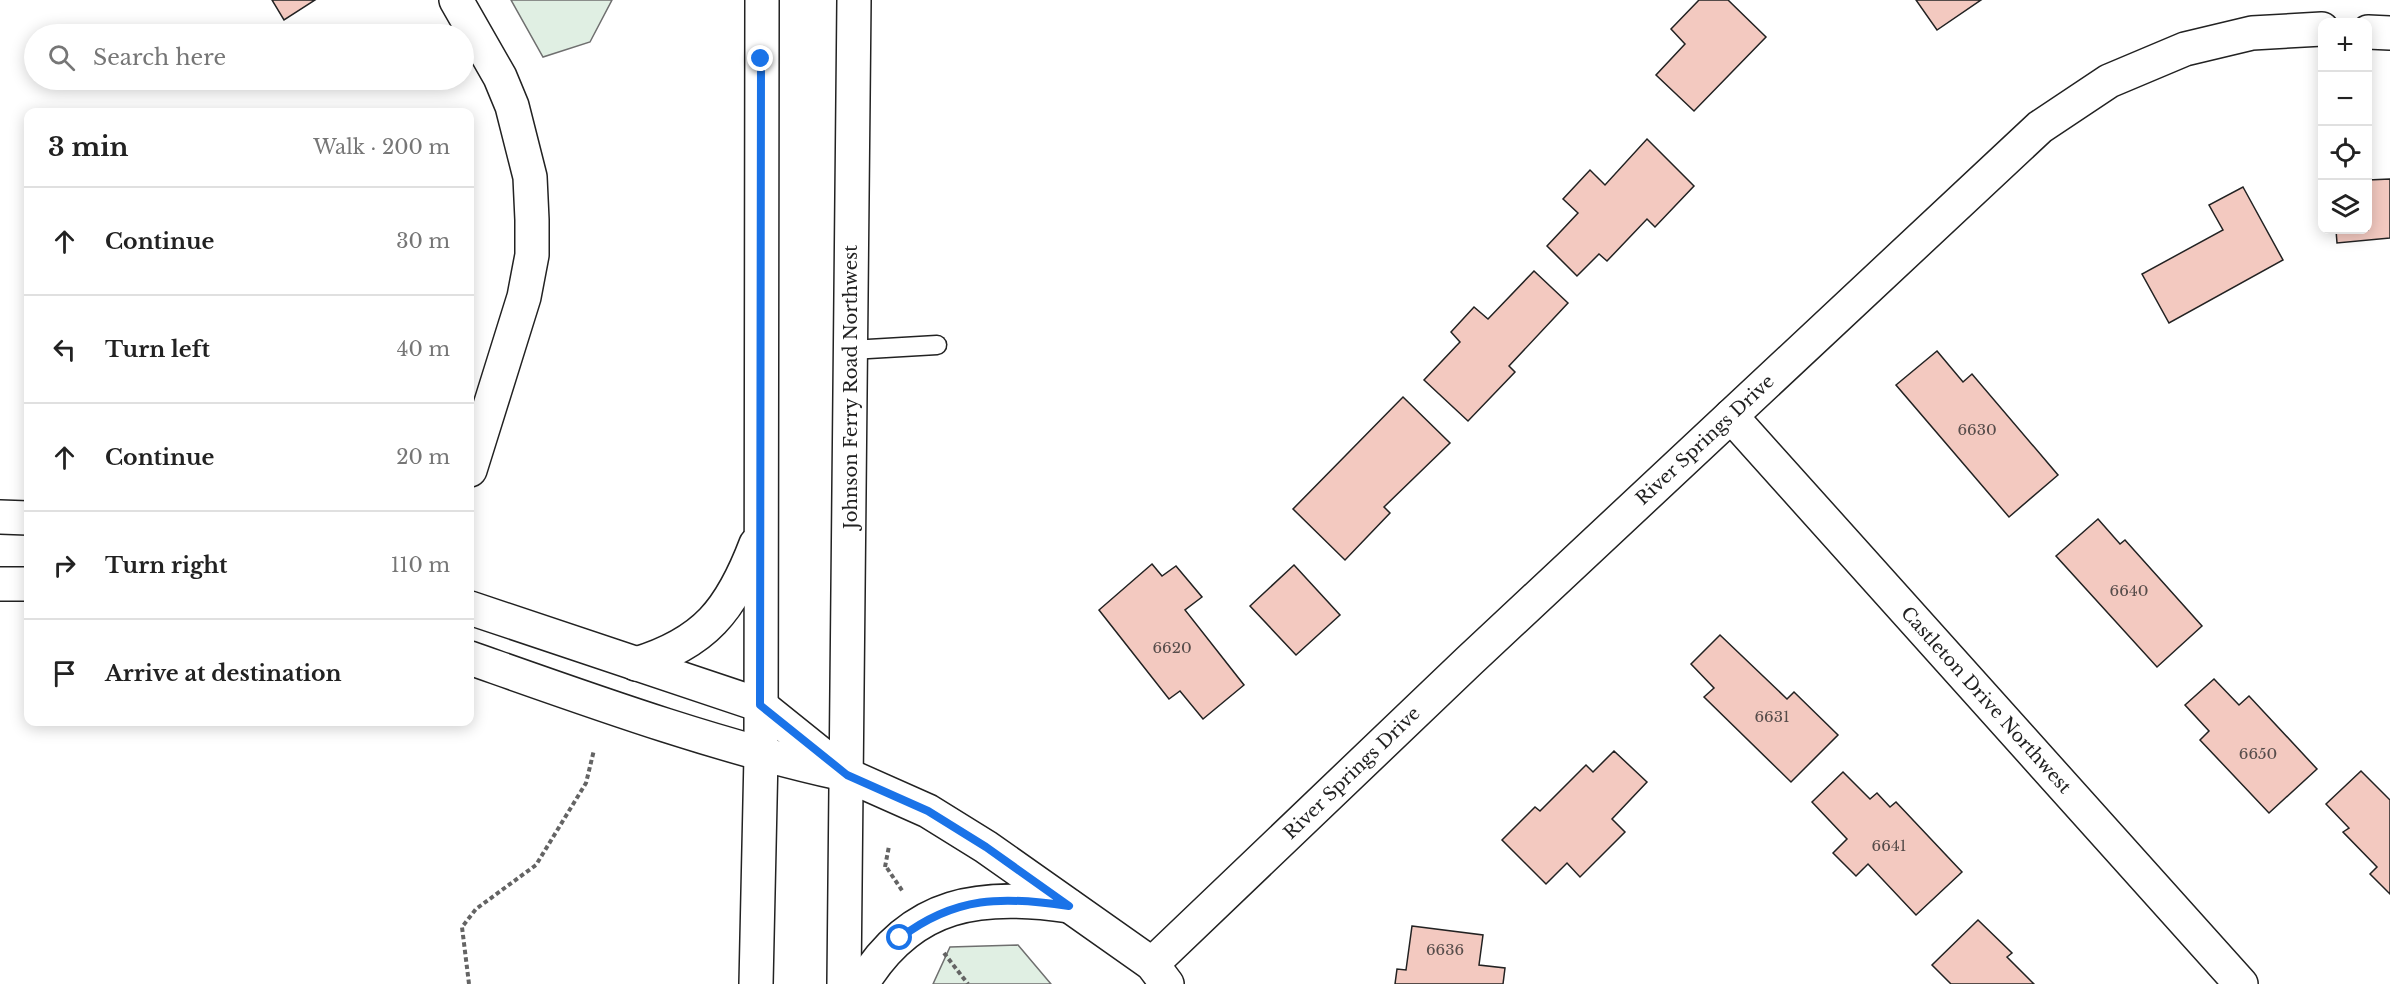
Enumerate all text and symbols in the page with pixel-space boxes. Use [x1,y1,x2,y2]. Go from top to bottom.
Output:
map controls [2318,18,2372,234]
button: + [2318,18,2372,72]
search box [24,24,474,90]
icon: search [45,41,78,74]
text: Search here [93,44,226,71]
route end [747,45,773,71]
button: − [2318,72,2372,126]
button: locate [2318,126,2372,180]
text: 3 min [48,131,129,163]
text: Walk · 200 m [313,135,450,159]
button: layers [2318,180,2372,234]
icon: ahead [48,225,81,258]
text: Continue [105,228,214,255]
text: 30 m [396,229,450,253]
street label: Johnson Ferry Road Northwest [840,245,862,531]
icon: left [48,333,81,366]
text: Turn left [105,336,210,363]
text: 40 m [397,337,450,361]
street label: River Springs Drive [1631,370,1779,510]
house number: 6630 [1957,420,1997,439]
icon: ahead [48,441,81,474]
text: Continue [105,444,214,471]
text: 20 m [396,445,450,469]
icon: right [48,549,81,582]
text: Turn right [105,552,227,579]
text: 110 m [391,553,450,577]
house number: 6640 [2110,581,2148,600]
street label: Castleton Drive Northwest [1896,602,2076,798]
house number: 6620 [1152,638,1192,657]
icon: arrive [48,657,81,690]
text: Arrive at destination [105,660,342,687]
street label: River Springs Drive [1279,702,1425,844]
house number: 6631 [1754,707,1790,726]
house number: 6650 [2239,744,2277,763]
house number: 6641 [1872,836,1906,855]
route start [886,924,912,950]
house number: 6636 [1426,940,1464,959]

